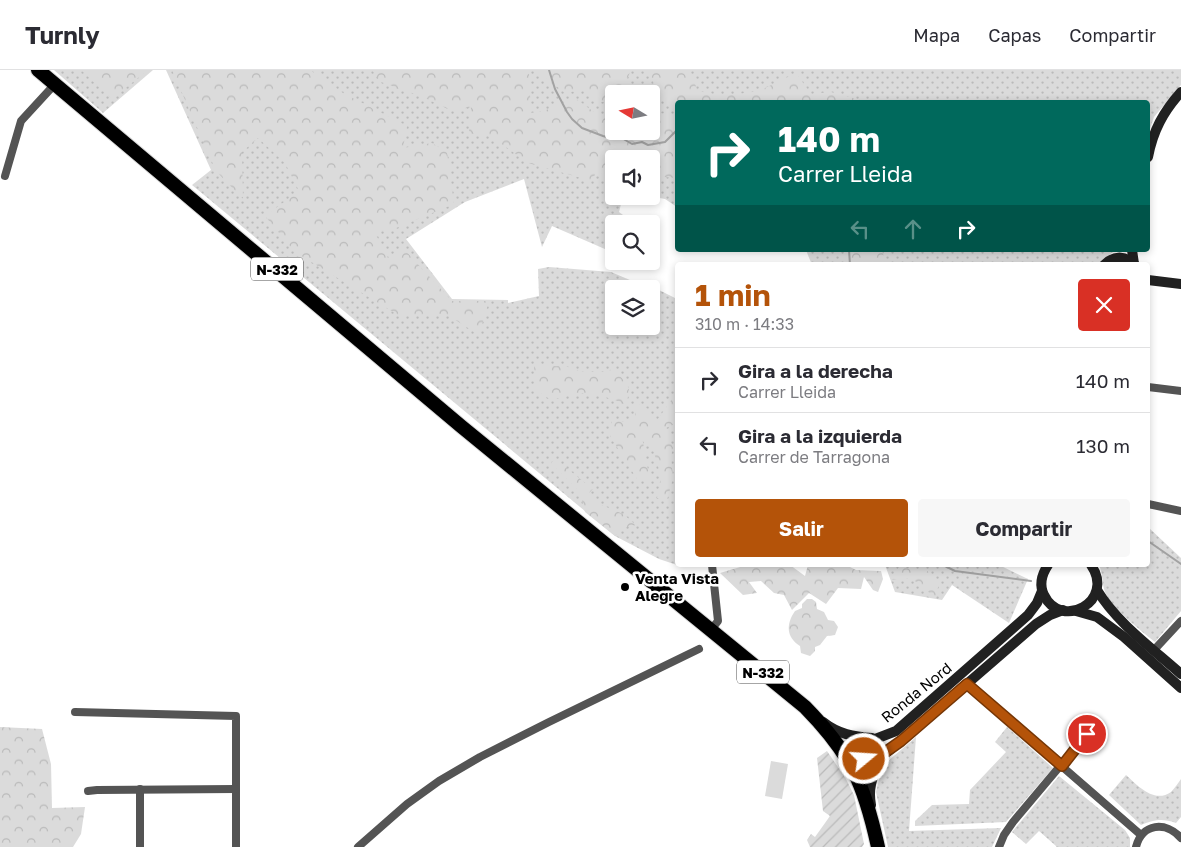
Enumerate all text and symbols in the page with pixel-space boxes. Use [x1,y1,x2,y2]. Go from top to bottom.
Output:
text: Turnly [25,20,100,49]
text: Mapa [913,24,960,46]
text: Capas [988,24,1041,46]
text: Compartir [1069,24,1156,46]
north arrow [605,85,660,140]
map controls [605,85,660,335]
text: 140 m [778,118,880,160]
icon: right [695,120,760,185]
button: sound [605,150,660,205]
text: Carrer Lleida [778,160,913,187]
button: search [605,215,660,270]
icon: left [846,215,874,243]
icon: ahead [899,215,927,243]
icon: right [952,215,980,243]
road number: N-332 [251,258,303,280]
text: 1 min [695,277,771,313]
button: close [1078,279,1130,331]
button: layers [605,280,660,335]
text: 310 m · 14:33 [695,314,794,334]
text: Gira a la derecha [738,359,893,382]
icon: right [695,366,723,394]
text: 140 m [1076,369,1130,392]
text: Carrer Lleida [738,382,836,402]
text: Gira a la izquierda [738,424,902,447]
icon: left [695,431,723,459]
text: 130 m [1076,434,1130,457]
text: Carrer de Tarragona [738,447,890,467]
button: Salir [695,499,908,557]
button: Compartir [918,499,1130,557]
place label: Venta Vista Alegre [635,569,719,604]
marker: Venta Vista Alegre [619,581,631,593]
street label: Ronda Nord [877,658,955,726]
road number: N-332 [737,660,789,684]
pin [1066,713,1108,755]
icon: arrive [1073,720,1101,748]
position arrow [837,732,889,784]

